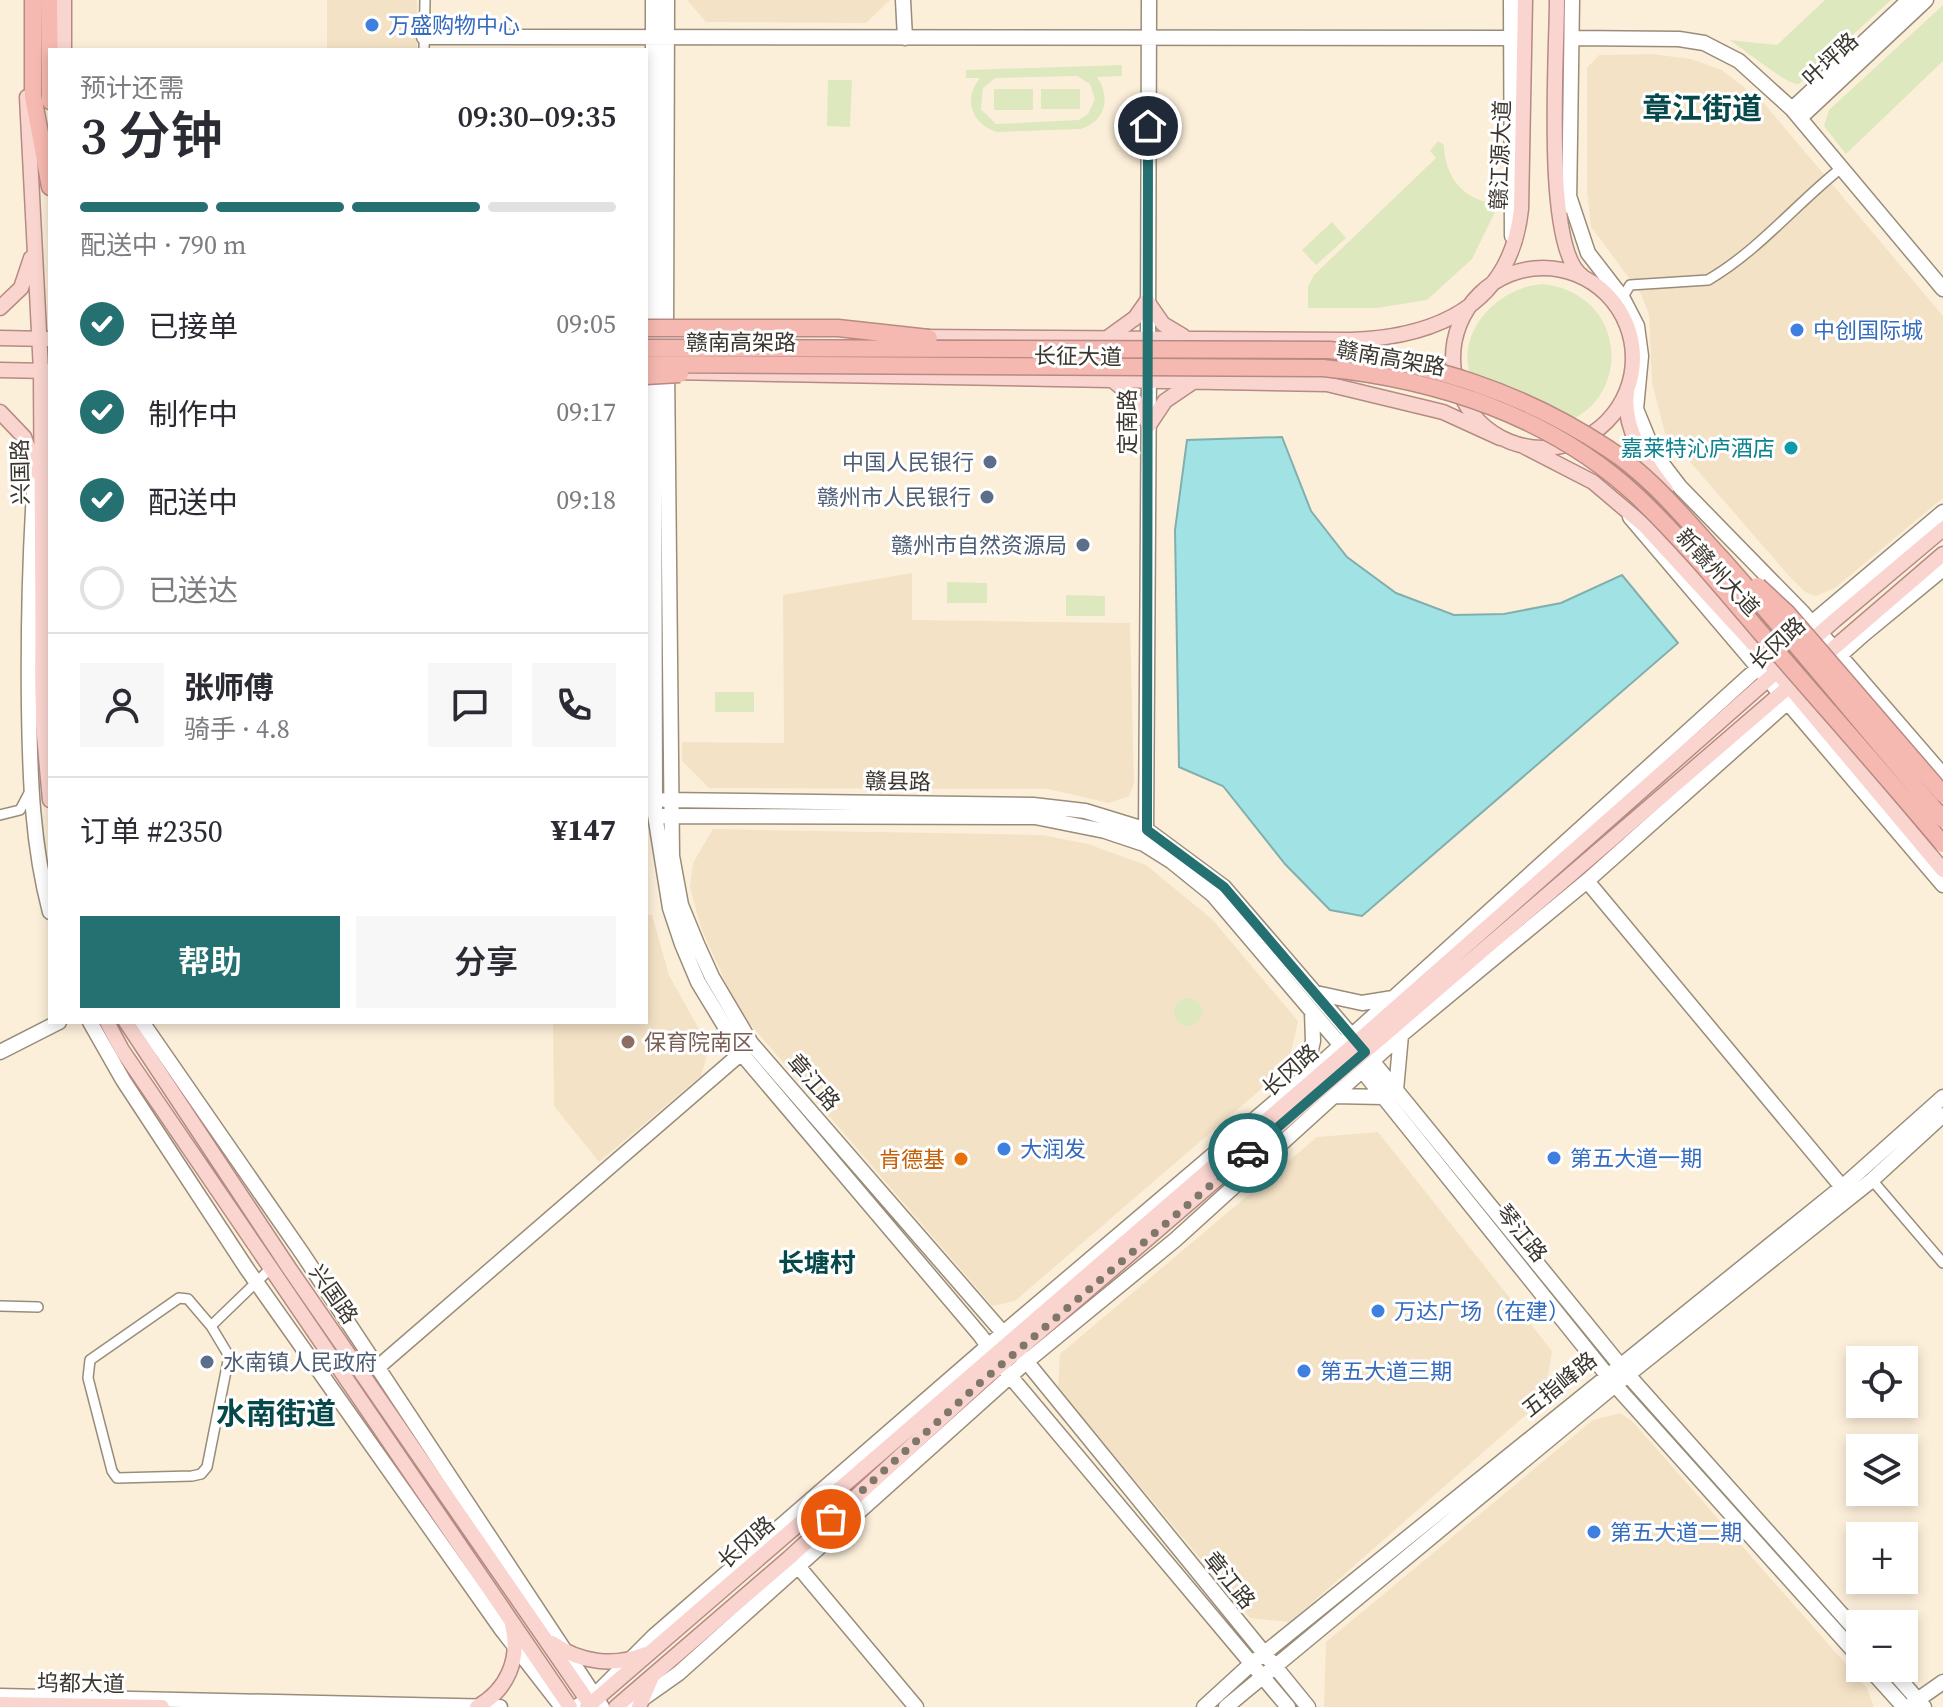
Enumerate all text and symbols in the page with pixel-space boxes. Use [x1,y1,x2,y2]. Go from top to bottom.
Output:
place label: 万盛购物中心 [388,10,520,40]
marker: 万盛购物中心 [363,16,381,34]
street label: 叶坪路 [1796,26,1864,92]
text: 预计还需 [80,70,184,106]
district label: 章江街道 [1642,88,1762,129]
pin [1114,92,1182,160]
text: 09:30–09:35 [457,96,616,137]
text: 3 分钟 [80,100,223,171]
street label: 赣江源大道 [1483,100,1517,210]
icon: home [1126,104,1170,148]
text: 配送中 · 790 m [80,227,246,263]
icon: check [80,302,124,346]
text: 已接单 [148,306,238,347]
text: 09:05 [556,306,616,342]
place label: 中创国际城 [1813,315,1923,345]
marker: 中创国际城 [1788,321,1806,339]
street label: 赣南高架路 [686,327,796,357]
street label: 赣南高架路 [1334,334,1448,382]
street label: 长征大道 [1034,340,1122,372]
street label: 定南路 [1112,389,1142,455]
icon: check [80,390,124,434]
text: 制作中 [148,394,238,435]
text: 09:17 [556,394,616,430]
place label: 嘉莱特沁庐酒店 [1621,433,1775,463]
street label: 兴国路 [4,439,36,505]
marker: 嘉莱特沁庐酒店 [1782,439,1800,457]
place label: 中国人民银行 [842,447,974,477]
marker: 中国人民银行 [981,453,999,471]
icon: check [80,478,124,522]
text: 配送中 [148,482,238,523]
text: 09:18 [556,482,616,518]
place label: 赣州市人民银行 [817,482,971,512]
marker: 赣州市人民银行 [978,488,996,506]
street label: 新赣州大道 [1670,522,1766,622]
place label: 赣州市自然资源局 [891,530,1067,560]
marker: 赣州市自然资源局 [1074,536,1092,554]
text: 已送达 [148,570,238,611]
street label: 长冈路 [1742,610,1812,676]
button: person [80,663,164,747]
button: chat [428,663,512,747]
button: phone [532,663,616,747]
text: 张师傅 [184,667,274,708]
text: 骑手 · 4.8 [184,711,290,747]
street label: 赣县路 [865,765,931,797]
text: ¥147 [551,809,616,850]
text: 订单 #2350 [80,811,223,852]
button: 帮助 [80,916,340,1008]
button: 分享 [356,916,616,1008]
place label: 保育院南区 [644,1027,754,1057]
marker: 保育院南区 [619,1033,637,1051]
street label: 长冈路 [1255,1037,1325,1103]
street label: 章江路 [781,1047,847,1117]
courier [1208,1113,1288,1193]
icon: car [1226,1131,1270,1175]
place label: 大润发 [1020,1134,1086,1164]
marker: 大润发 [995,1140,1013,1158]
place label: 第五大道一期 [1570,1143,1702,1173]
place label: 肯德基 [879,1144,945,1174]
marker: 第五大道一期 [1545,1149,1563,1167]
marker: 肯德基 [952,1150,970,1168]
street label: 琴江路 [1490,1198,1554,1268]
district label: 长塘村 [778,1245,856,1281]
street label: 兴国路 [303,1258,365,1330]
place label: 万达广场（在建） [1394,1296,1570,1326]
marker: 万达广场（在建） [1369,1302,1387,1320]
street label: 五指峰路 [1515,1345,1603,1423]
map controls [1846,1346,1918,1682]
button: locate [1846,1346,1918,1418]
place label: 水南镇人民政府 [223,1347,377,1377]
marker: 水南镇人民政府 [198,1353,216,1371]
place label: 第五大道三期 [1320,1356,1452,1386]
marker: 第五大道三期 [1295,1362,1313,1380]
district label: 水南街道 [216,1393,336,1434]
button: layers [1846,1434,1918,1506]
pin [797,1485,865,1553]
icon: bag [809,1497,853,1541]
street label: 长冈路 [711,1509,781,1575]
place label: 第五大道二期 [1610,1517,1742,1547]
button: + [1846,1522,1918,1594]
marker: 第五大道二期 [1585,1523,1603,1541]
street label: 章江路 [1198,1545,1262,1615]
button: − [1846,1610,1918,1682]
street label: 坞都大道 [37,1667,125,1699]

